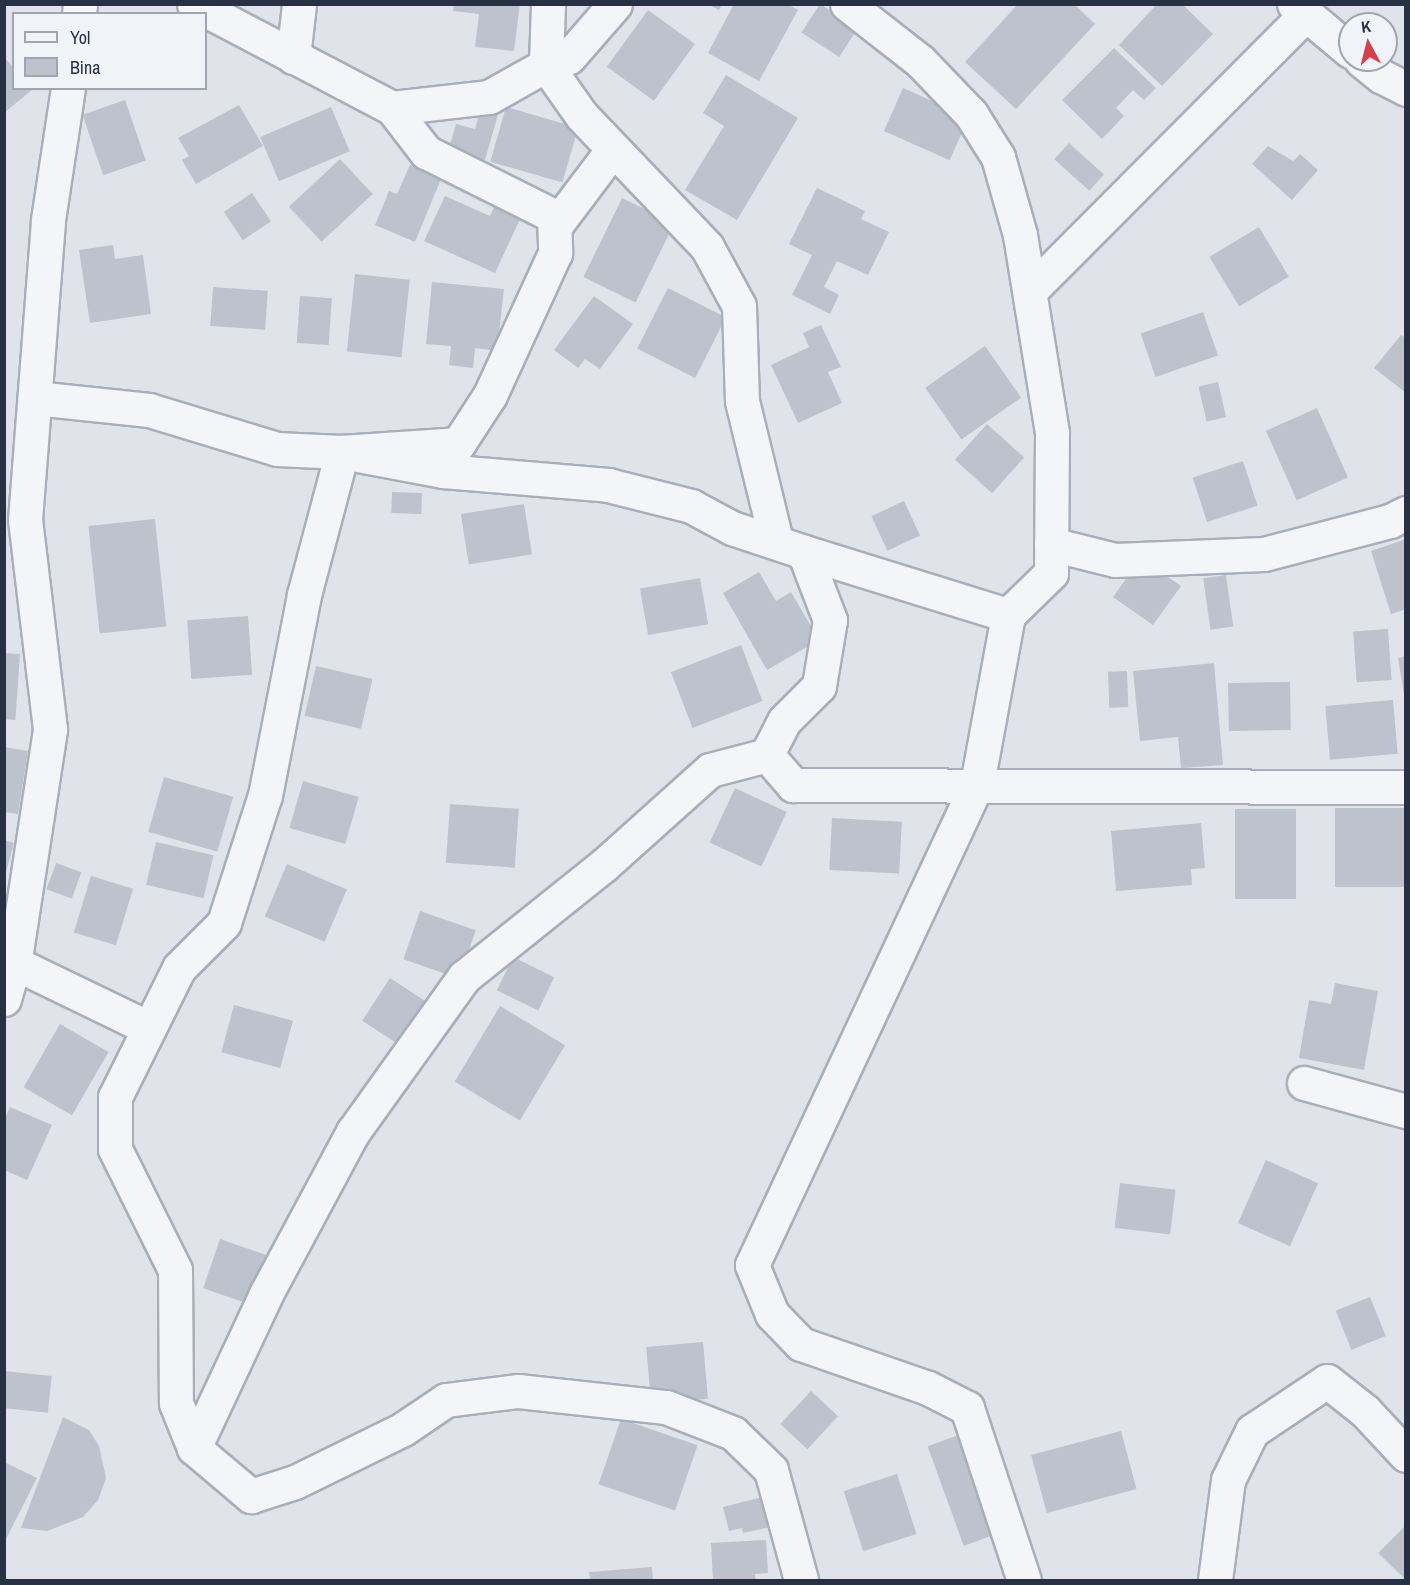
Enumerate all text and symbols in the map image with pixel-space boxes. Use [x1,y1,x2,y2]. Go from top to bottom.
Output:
legend [12,12,207,90]
north arrow [1338,12,1398,72]
text: K [1360,15,1372,38]
text: Yol [70,25,90,50]
text: Bina [70,55,100,80]

